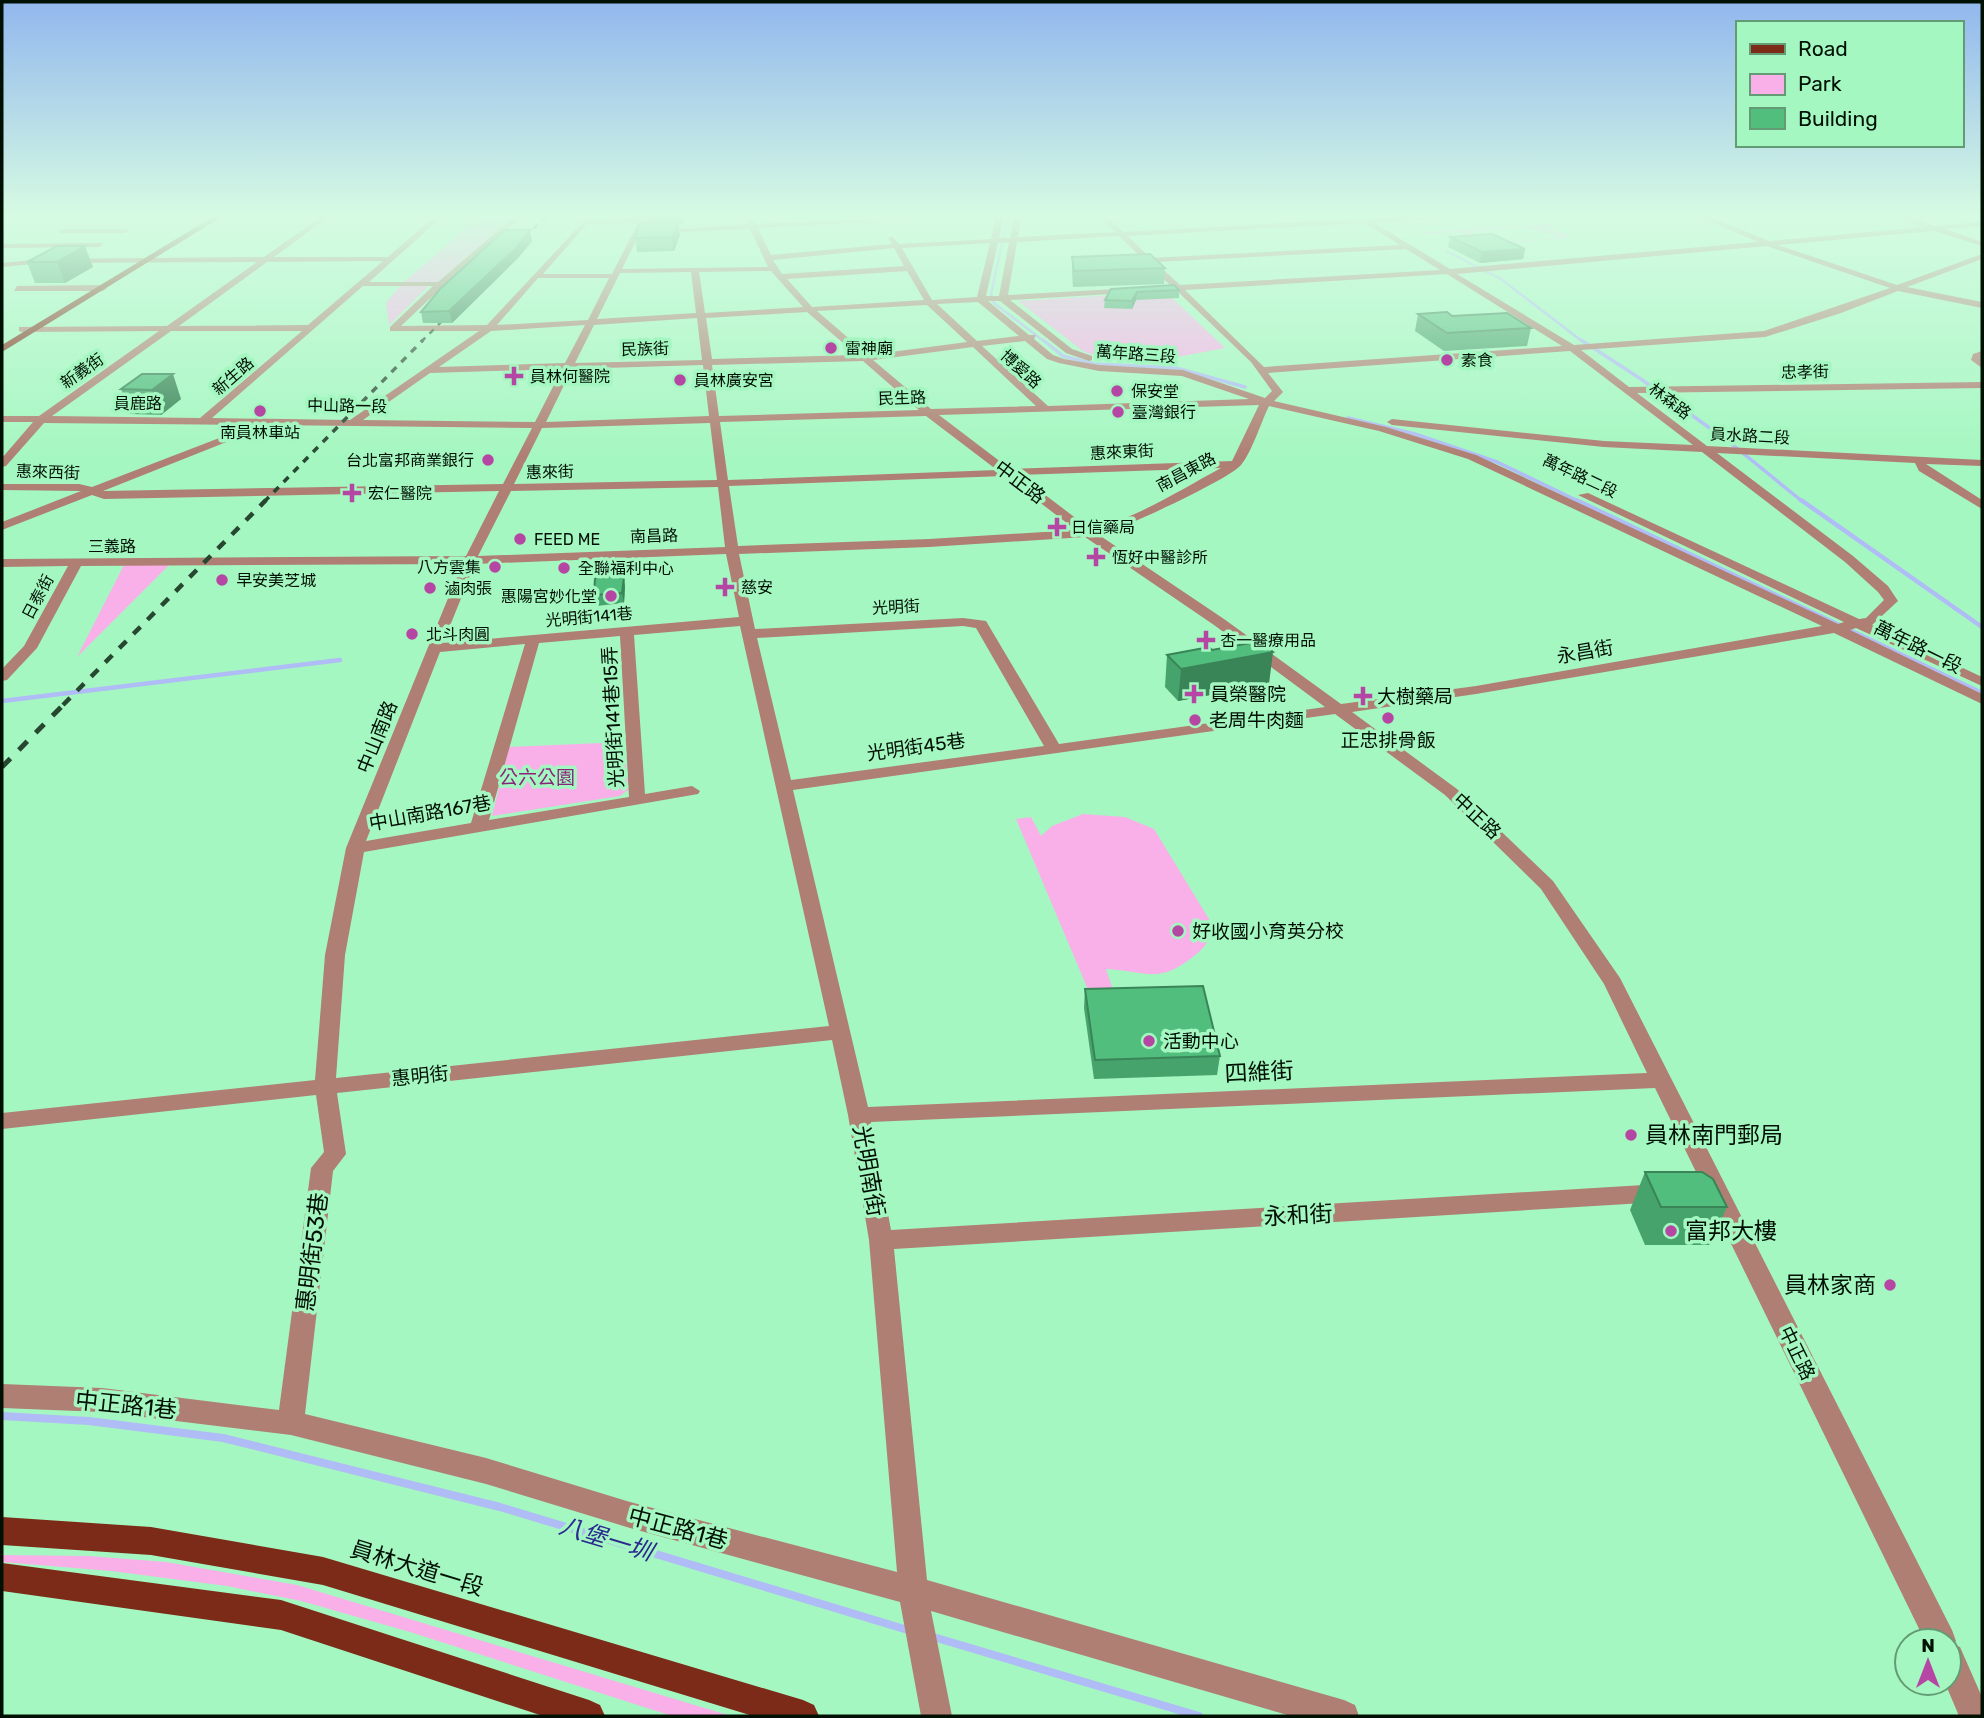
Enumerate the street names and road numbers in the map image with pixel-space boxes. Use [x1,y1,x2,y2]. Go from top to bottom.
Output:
street label: 民族街 [621,339,669,359]
street label: 萬年路三段 [1095,342,1177,366]
street label: 博愛路 [997,346,1045,392]
street label: 新義街 [57,349,107,393]
street label: 新生路 [209,353,257,399]
street label: 忠孝街 [1781,362,1829,382]
street label: 林森路 [1645,379,1695,423]
street label: 民生路 [878,388,926,408]
street label: 員鹿路 [114,394,162,413]
street label: 中山路一段 [307,396,387,416]
street label: 員水路二段 [1710,424,1790,448]
street label: 惠來東街 [1090,441,1154,463]
street label: 南昌東路 [1153,449,1219,495]
street label: 萬年路二段 [1540,450,1620,502]
street label: 中正路 [990,456,1050,508]
street label: 惠來西街 [16,461,80,483]
street label: 惠來街 [526,462,574,482]
street label: 南昌路 [630,526,678,546]
street label: 三義路 [88,537,136,556]
street label: 日泰街 [18,571,58,623]
street label: 光明街 [872,596,920,618]
street label: 光明街141巷 [545,604,633,630]
street label: 萬年路一段 [1870,616,1966,678]
street label: 永昌街 [1555,636,1615,668]
street label: 光明街141巷15弄 [598,645,628,789]
street label: 中山南路 [352,697,402,777]
street label: 光明街45巷 [865,729,967,765]
street label: 中正路 [1448,788,1506,844]
street label: 中山南路167巷 [367,791,493,835]
street label: 四維街 [1224,1056,1294,1088]
street label: 惠明街 [390,1062,450,1090]
street label: 光明南街 [847,1123,891,1219]
street label: 惠明街53巷 [291,1191,333,1313]
street label: 永和街 [1263,1199,1333,1231]
street label: 中正路 [1774,1322,1820,1384]
street label: 中正路1巷 [74,1386,178,1424]
street label: 中正路1巷 [625,1501,731,1555]
street label: 員林大道一段 [347,1534,487,1602]

